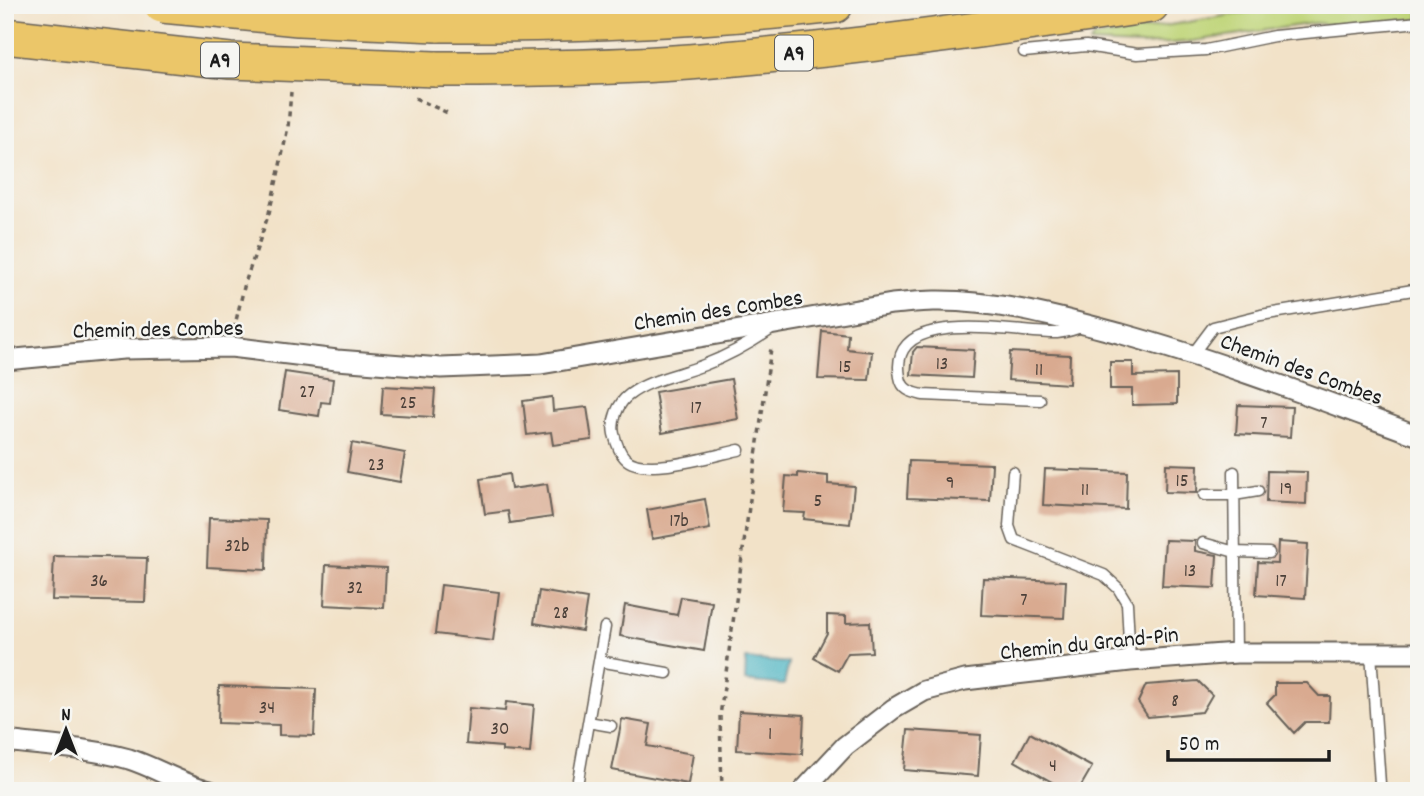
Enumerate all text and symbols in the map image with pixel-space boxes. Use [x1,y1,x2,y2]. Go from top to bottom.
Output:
road number: A9 [775,36,813,70]
road number: A9 [201,42,239,78]
street label: Chemin des Combes [632,283,806,342]
street label: Chemin des Combes [72,314,244,349]
street label: Chemin des Combes [1215,327,1387,416]
house number: 13 [936,352,948,379]
house number: 15 [839,355,851,382]
house number: 11 [1035,358,1043,385]
house number: 27 [299,380,315,407]
house number: 25 [399,391,417,418]
house number: 17 [690,396,702,423]
house number: 7 [1260,411,1268,438]
house number: 23 [368,453,384,480]
house number: 15 [1176,469,1188,496]
house number: 9 [946,471,954,498]
house number: 19 [1280,477,1292,504]
house number: 11 [1081,478,1089,505]
house number: 5 [814,489,822,516]
house number: 17b [669,509,689,536]
house number: 32b [225,534,249,561]
house number: 13 [1184,559,1196,586]
house number: 36 [90,569,108,596]
house number: 17 [1275,569,1287,596]
house number: 32 [347,576,363,603]
house number: 7 [1020,588,1028,615]
house number: 28 [553,601,569,628]
street label: Chemin du Grand-Pin [998,620,1180,671]
house number: 8 [1171,689,1179,716]
north arrow [32,694,102,764]
house number: 34 [259,696,275,723]
text: N [61,703,71,730]
house number: 30 [491,717,509,744]
scale bar [1168,719,1330,763]
house number: 1 [768,722,772,749]
text: 50 m [1179,731,1219,761]
house number: 4 [1049,754,1057,781]

